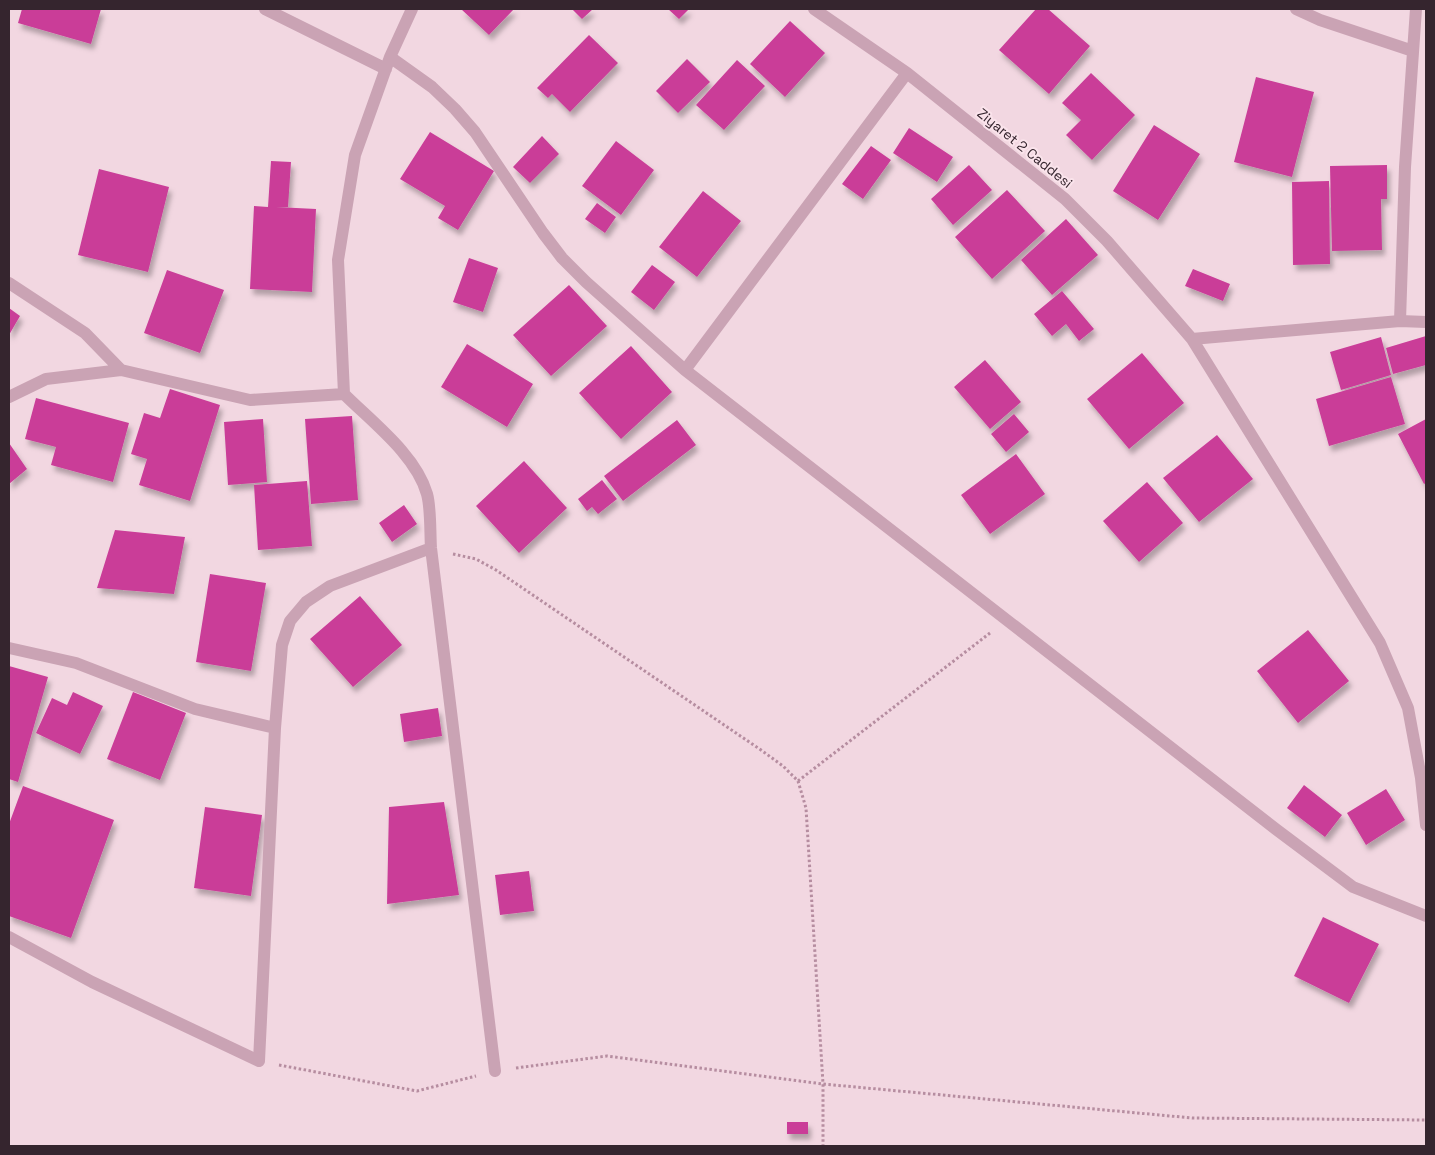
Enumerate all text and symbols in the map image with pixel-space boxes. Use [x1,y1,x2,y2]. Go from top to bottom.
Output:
street label: Ziyaret 2 Caddesi [974,104,1076,192]

